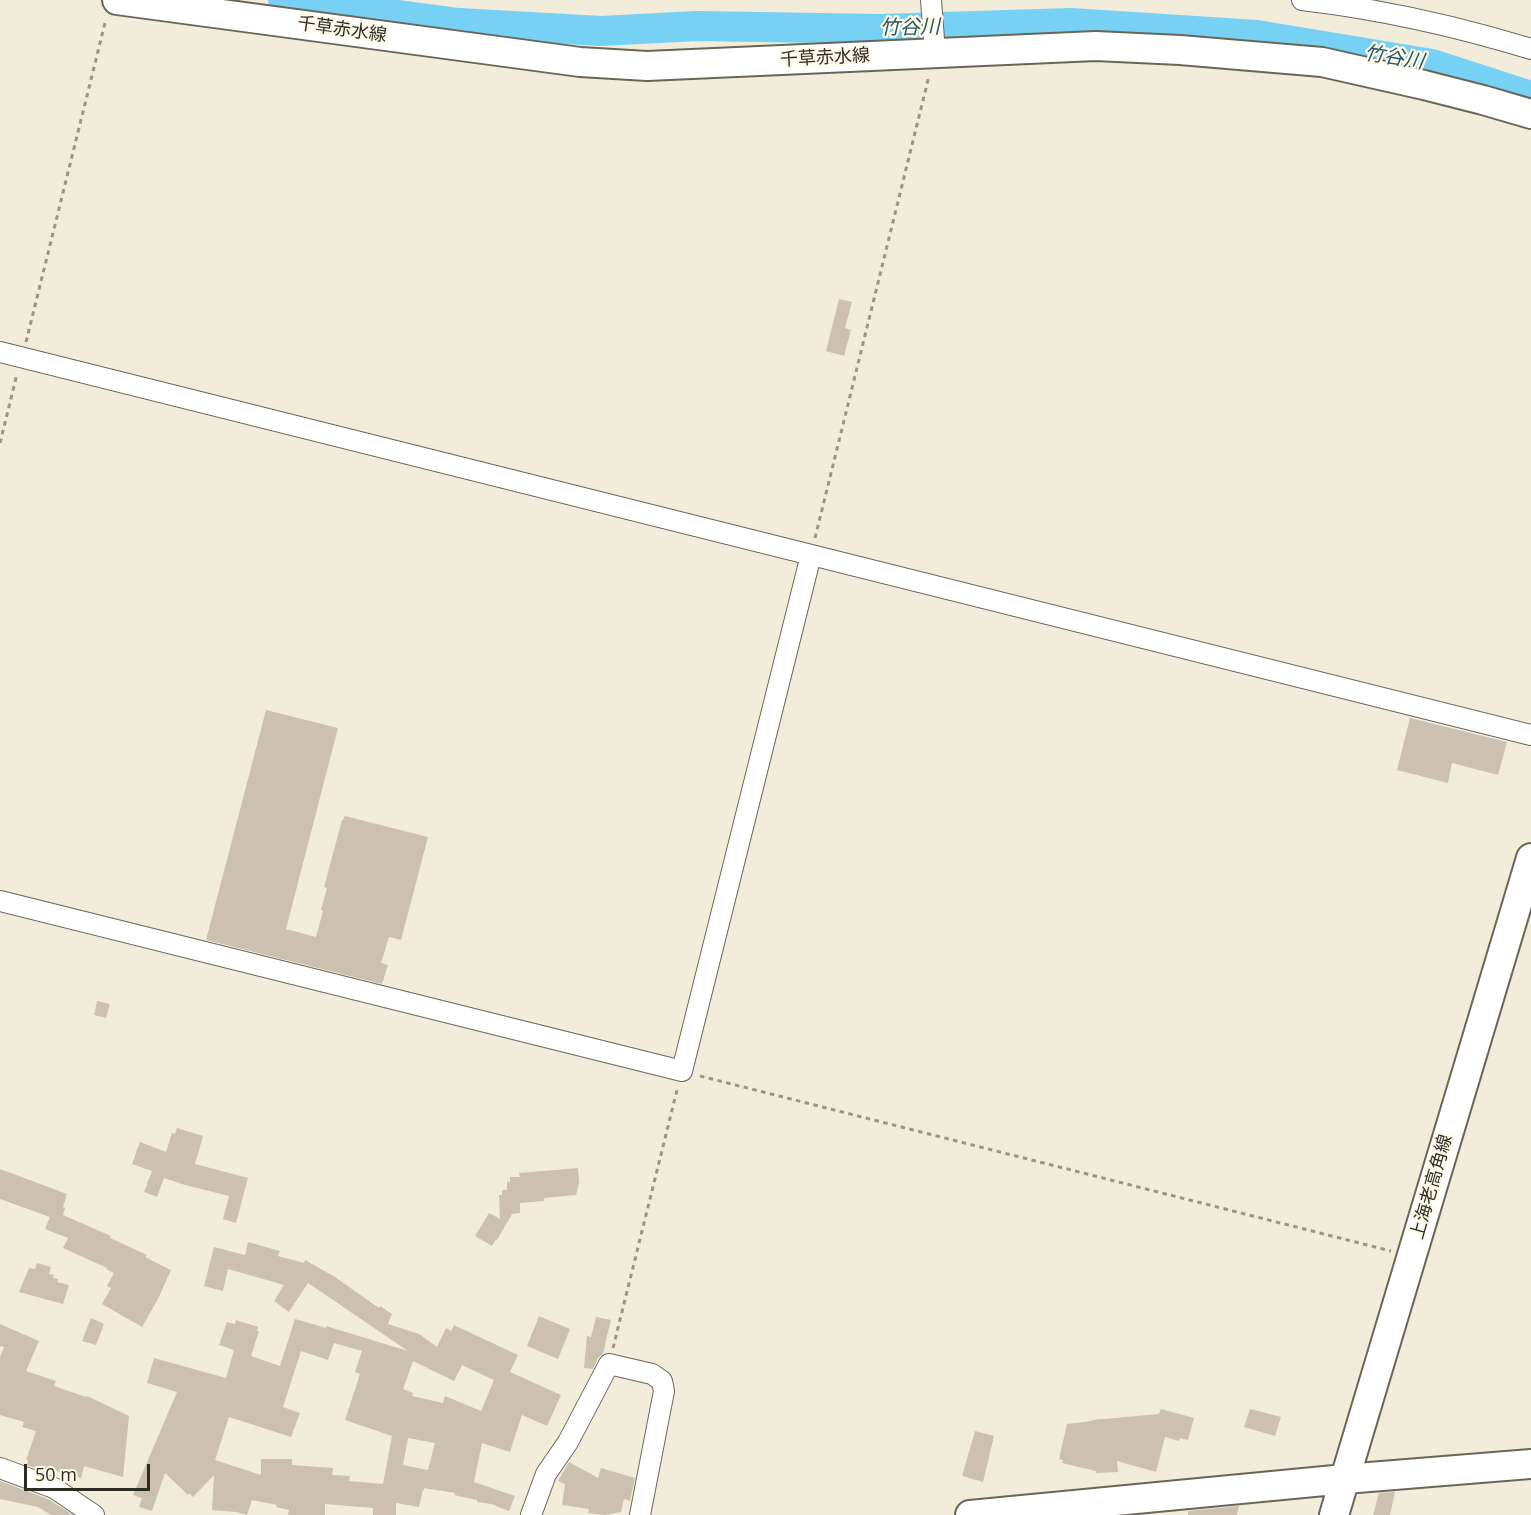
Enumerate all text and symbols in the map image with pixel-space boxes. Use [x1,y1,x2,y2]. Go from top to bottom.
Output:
street label: 千草赤水線 [296,13,388,47]
water label: 竹谷川 [880,15,940,41]
water label: 竹谷川 [1362,41,1426,75]
street label: 千草赤水線 [779,45,871,71]
street label: 上海老高角線 [1407,1132,1457,1242]
scale bar [27,1452,153,1490]
text: 50 m [35,1462,77,1486]

